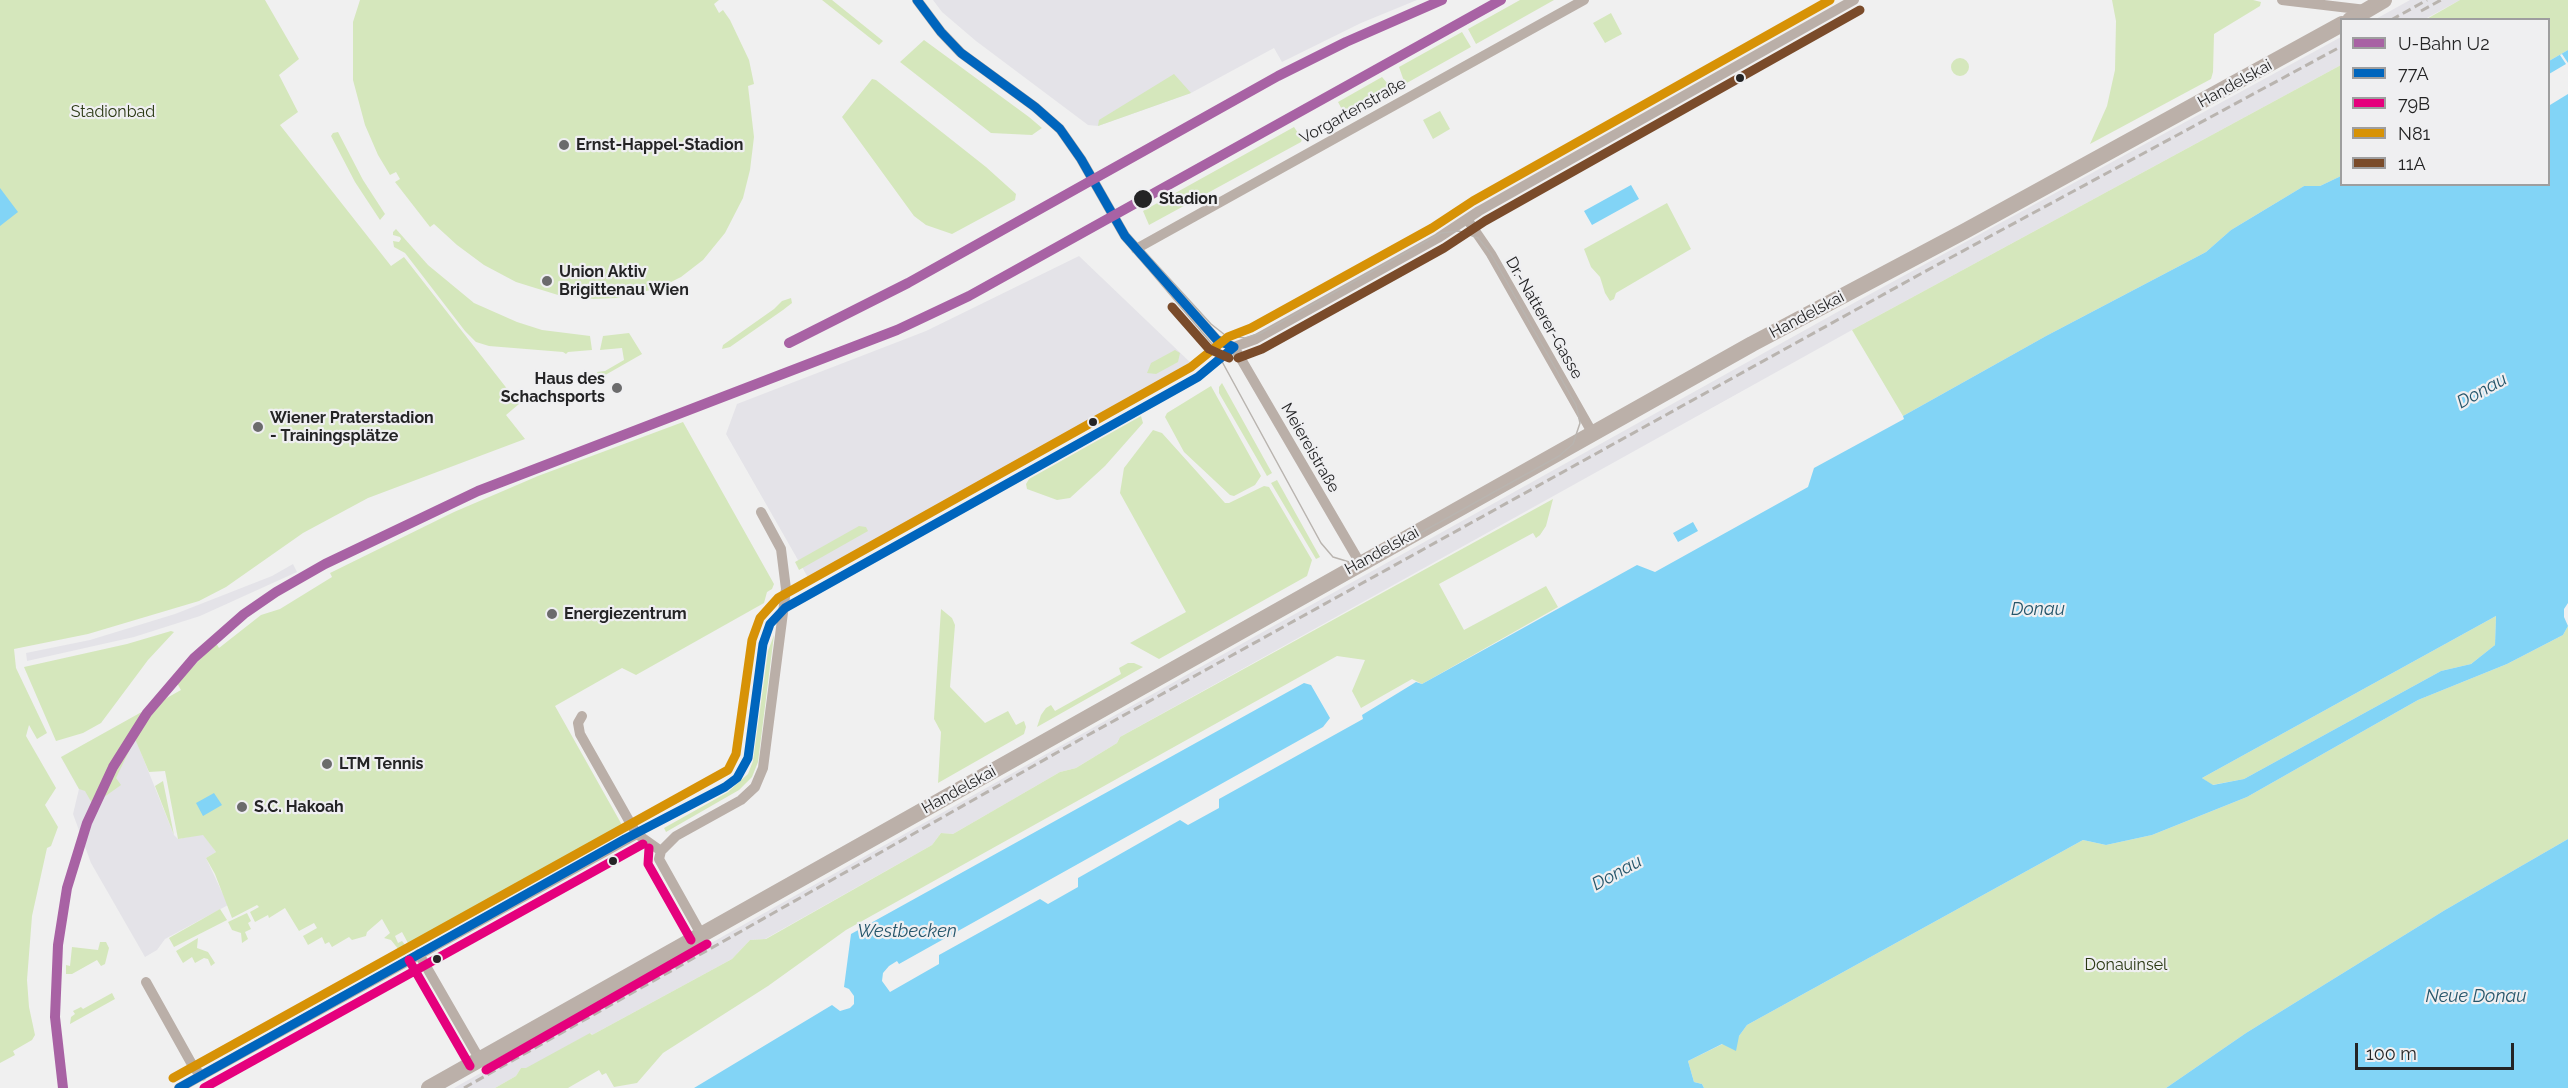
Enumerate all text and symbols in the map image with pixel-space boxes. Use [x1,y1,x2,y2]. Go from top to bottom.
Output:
legend [2340,18,2550,186]
text: U-Bahn U2 [2398,33,2490,54]
street label: Handelskai [2195,56,2275,112]
text: 77A [2398,63,2429,84]
unlabelled marker [1734,72,1746,84]
street label: Vorgartenstraße [1297,74,1409,148]
text: 79B [2398,93,2430,114]
park label: Stadionbad [71,102,155,122]
text: N81 [2398,123,2430,144]
place label: Ernst-Happel-Stadion [576,135,743,155]
marker: Ernst-Happel-Stadion [557,138,571,152]
text: 11A [2398,153,2426,174]
marker: Stadion [1132,188,1154,210]
place label: Stadion [1159,189,1218,209]
street label: Dr.-Natterer-Gasse [1501,254,1587,382]
place label: Union Aktiv Brigittenau Wien [559,262,689,300]
marker: Union Aktiv Brigittenau Wien [540,274,554,288]
street label: Handelskai [1766,287,1848,343]
place label: Haus des Schachsports [501,369,605,407]
water label: Donau [2453,369,2511,413]
marker: Haus des Schachsports [610,381,624,395]
street label: Meiereistraße [1277,400,1343,496]
place label: Wiener Praterstadion - Trainingsplätze [270,408,434,446]
unlabelled marker [1087,416,1099,428]
marker: Wiener Praterstadion - Trainingsplätze [251,420,265,434]
street label: Handelskai [1342,523,1422,579]
water label: Donau [2011,599,2065,621]
place label: Energiezentrum [564,604,687,624]
marker: Energiezentrum [545,607,559,621]
place label: LTM Tennis [339,754,424,774]
marker: LTM Tennis [320,757,334,771]
street label: Handelskai [919,762,999,818]
place label: S.C. Hakoah [254,797,344,817]
marker: S.C. Hakoah [235,800,249,814]
water label: Donau [1588,851,1646,895]
unlabelled marker [607,855,619,867]
water label: Westbecken [857,921,957,943]
unlabelled marker [431,953,443,965]
park label: Donauinsel [2085,955,2167,975]
water label: Neue Donau [2426,986,2526,1008]
scale bar [2358,1031,2517,1069]
text: 100 m [2366,1043,2417,1064]

